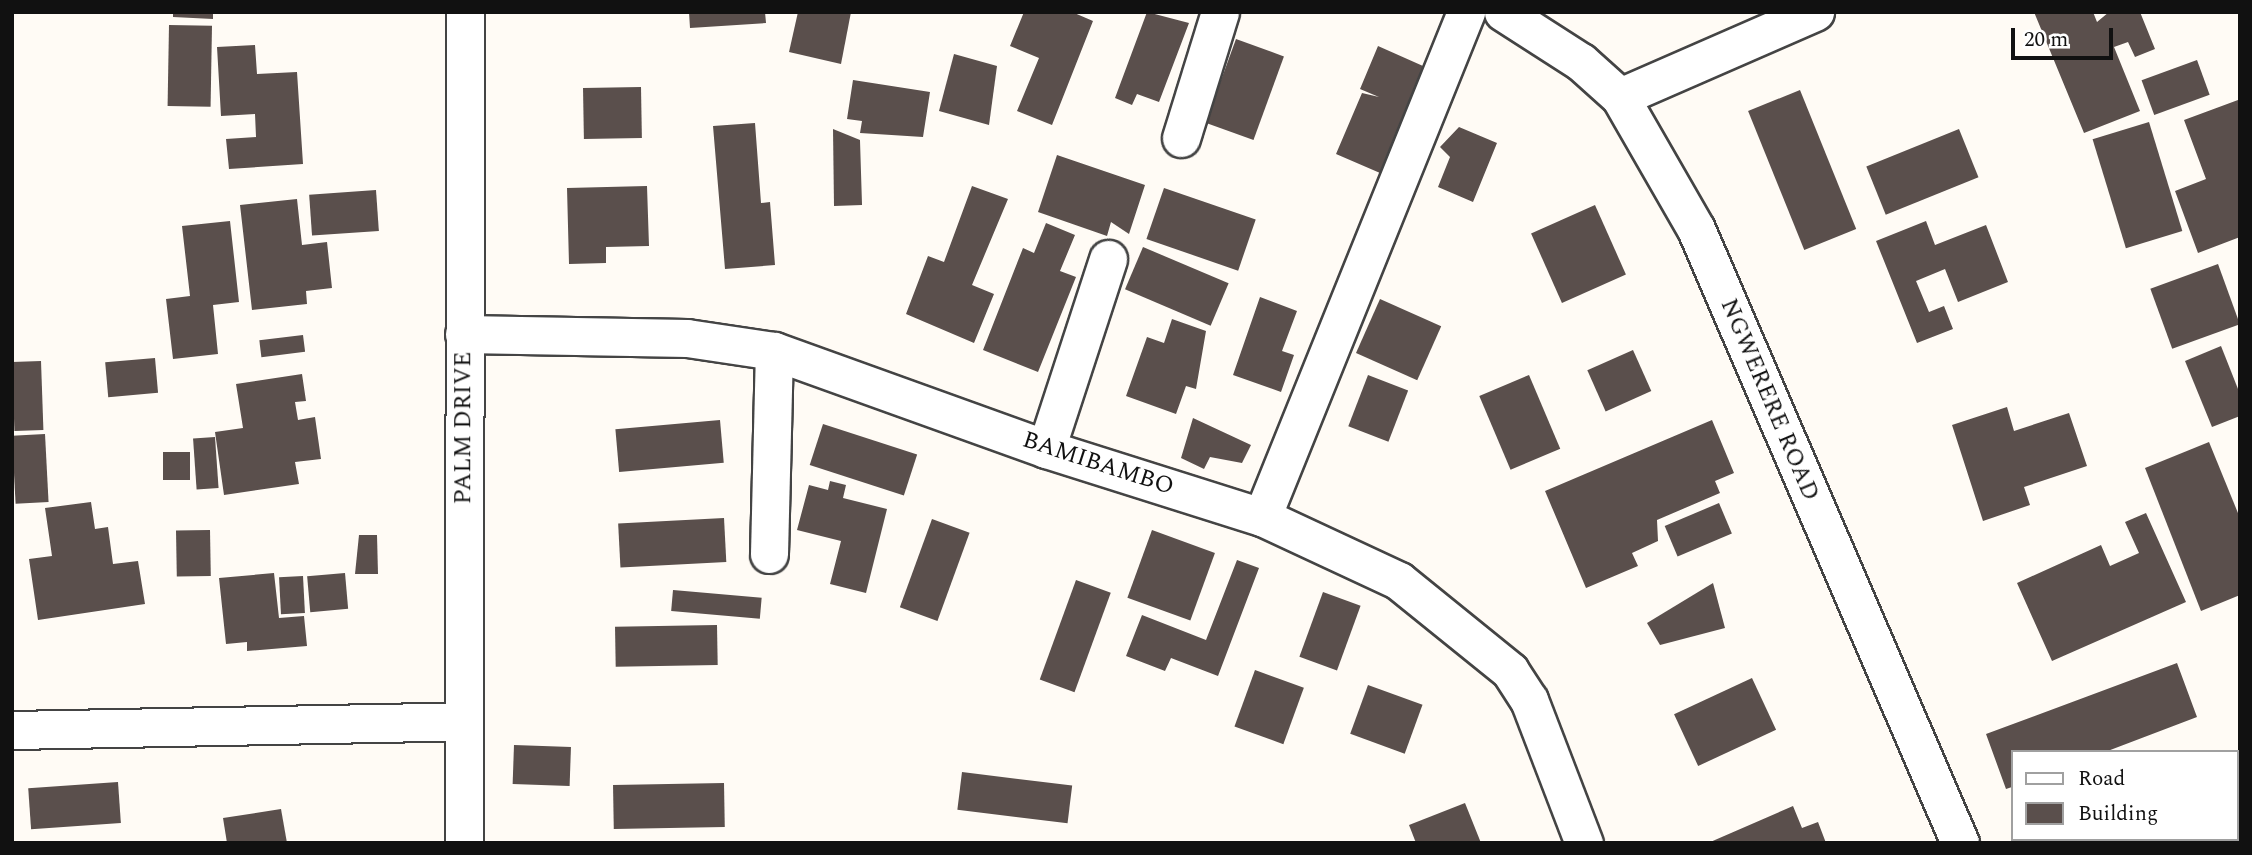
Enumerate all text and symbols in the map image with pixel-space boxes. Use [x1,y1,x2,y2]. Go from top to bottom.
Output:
scale bar [2014,14,2116,58]
text: 20 m [2024,24,2068,56]
street label: NGWERERE ROAD [1713,295,1825,505]
street label: PALM DRIVE [450,352,478,504]
street label: BAMIBAMBO [1019,426,1177,502]
legend [2010,750,2238,841]
text: Road [2078,763,2125,795]
text: Building [2078,798,2158,830]

